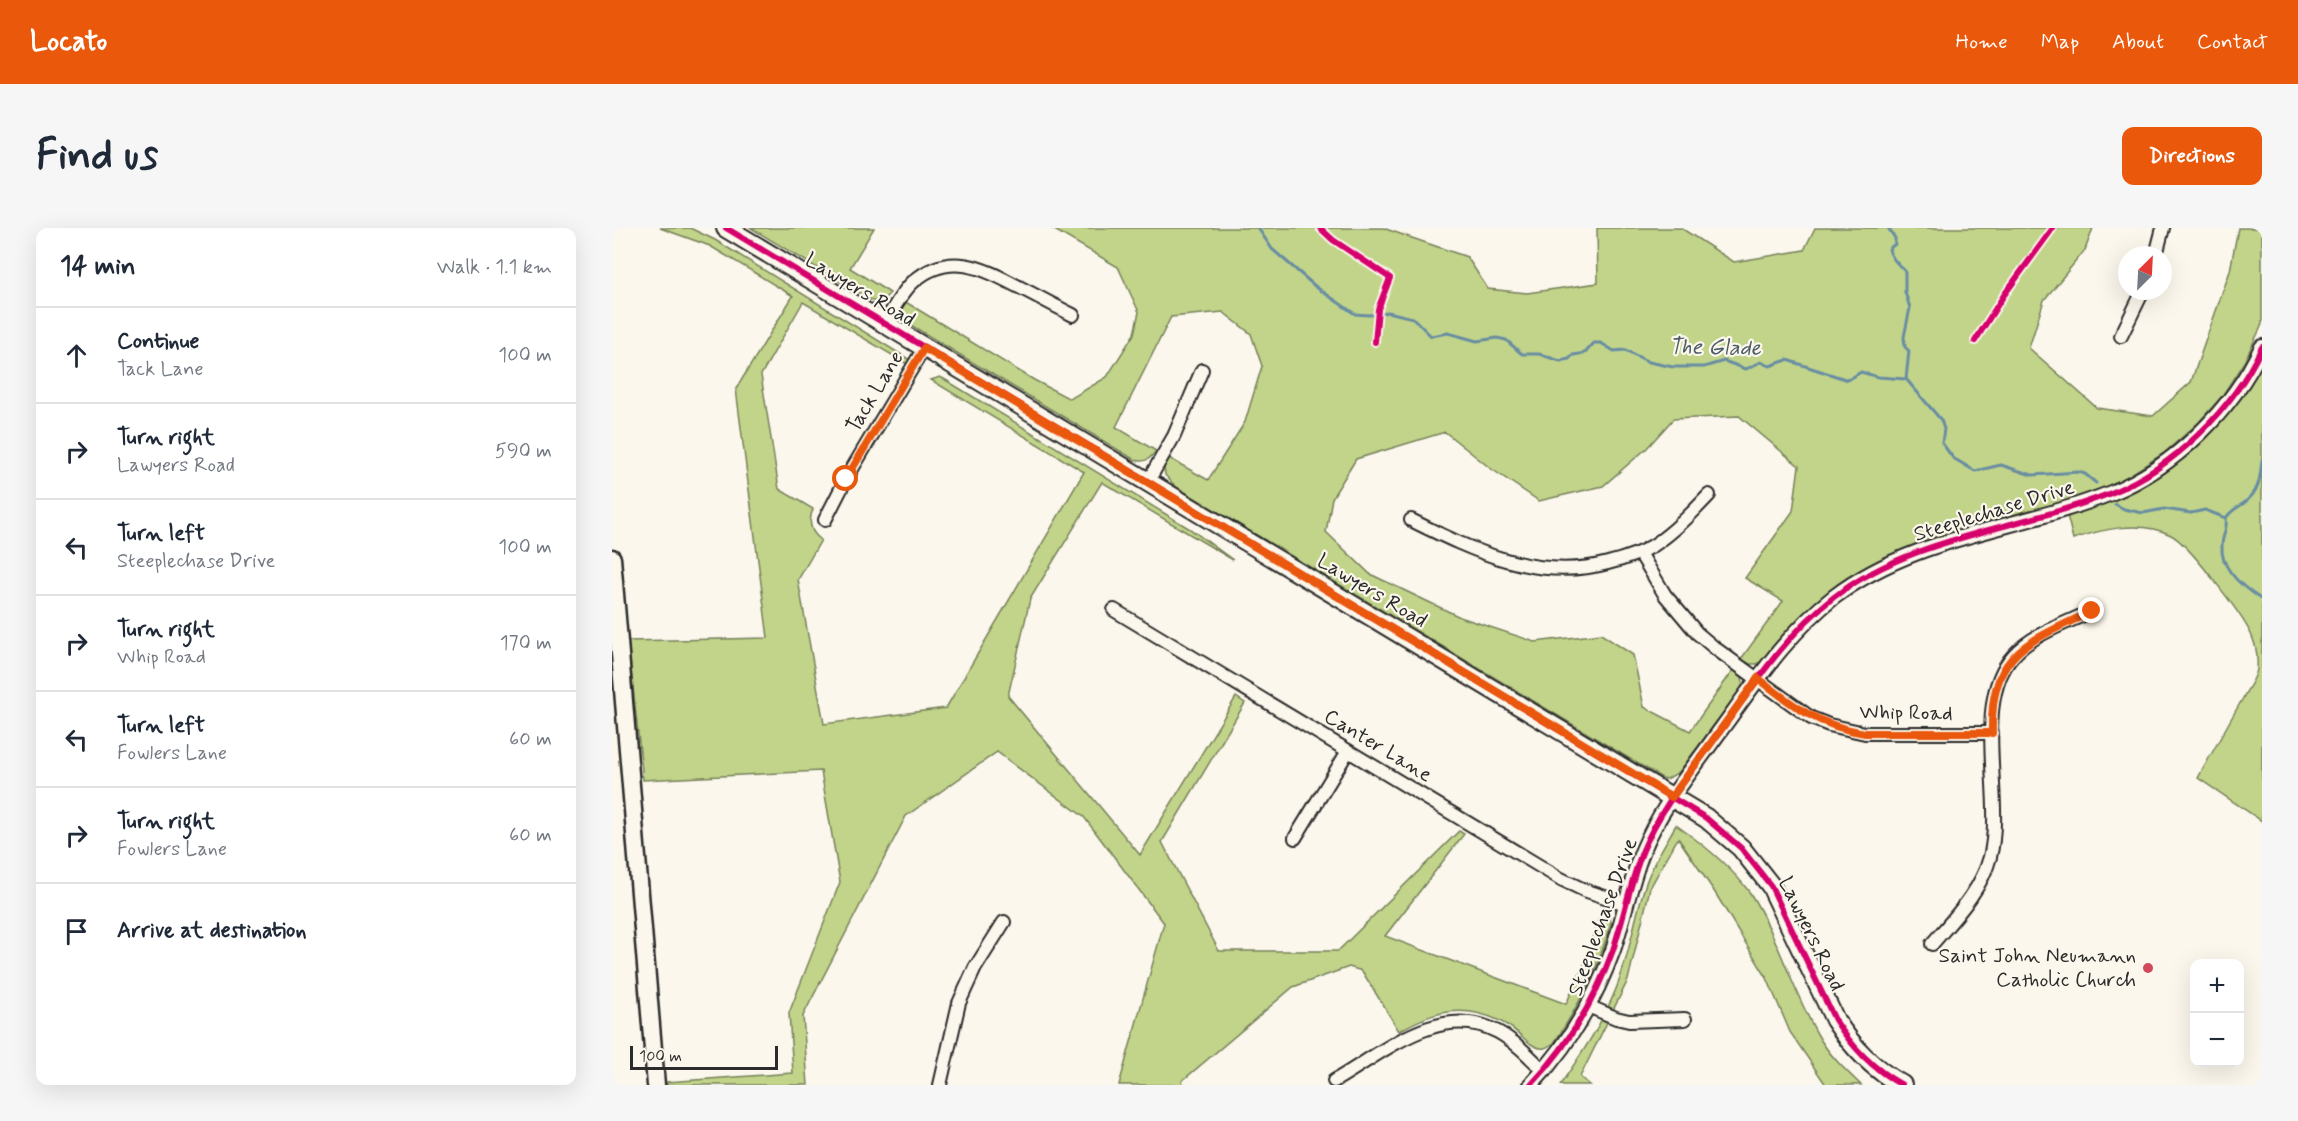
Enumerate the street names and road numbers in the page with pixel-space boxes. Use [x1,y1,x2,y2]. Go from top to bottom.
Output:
street label: Lawyers Road [800,246,920,334]
street label: Tack Lane [840,346,910,438]
street label: Steeplechase Drive [1910,473,2078,549]
street label: Lawyers Road [1312,547,1432,635]
street label: Whip Road [1859,698,1953,728]
street label: Canter Lane [1319,703,1437,789]
street label: Steeplechase Drive [1561,834,1645,1000]
street label: Lawyers Road [1771,872,1851,996]

